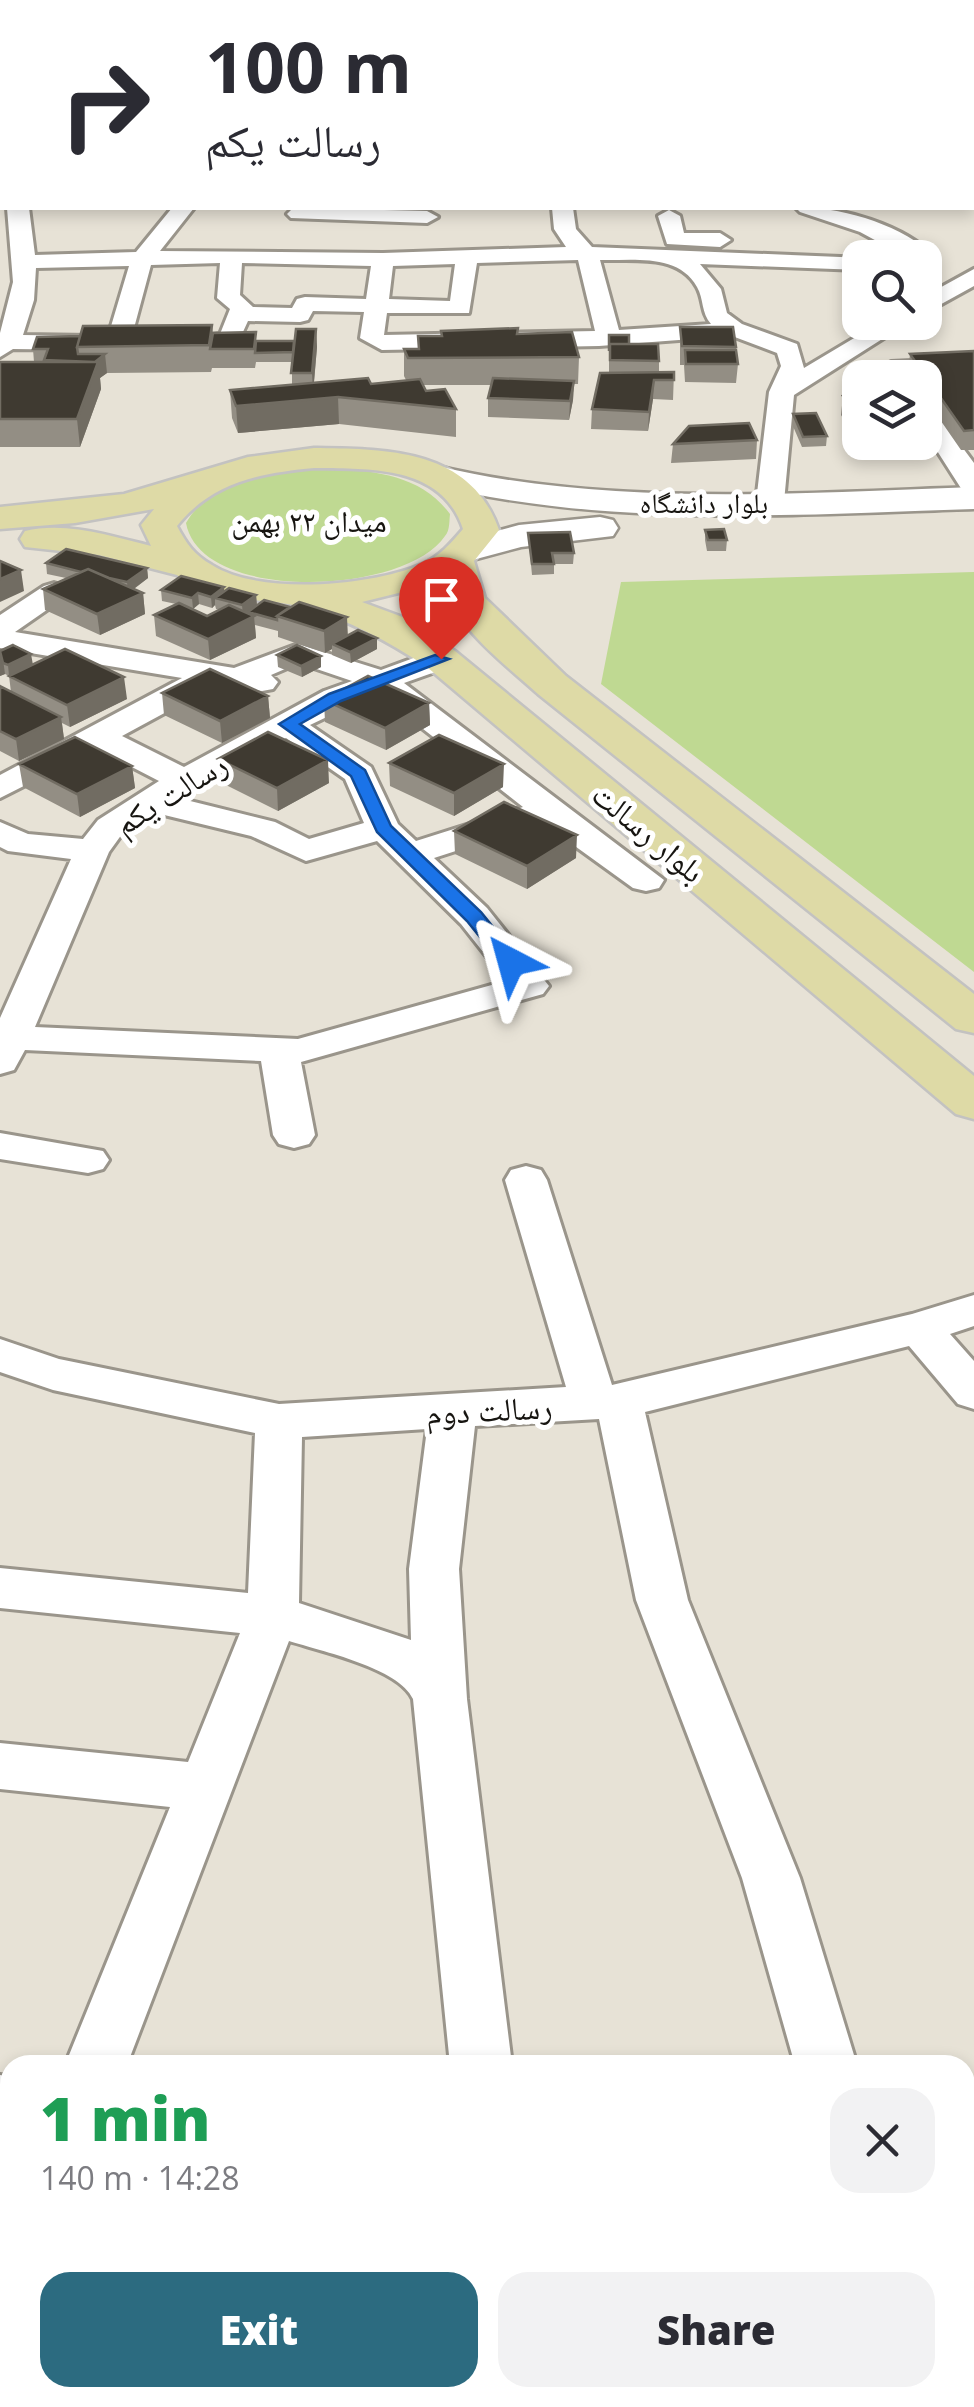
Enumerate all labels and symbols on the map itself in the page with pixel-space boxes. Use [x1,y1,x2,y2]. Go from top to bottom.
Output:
street label: بلوار دانشگاه [640,483,768,521]
district label: میدان ۲۲ بهمن [231,500,387,541]
pin [399,557,484,660]
street label: رسالت یکم [105,742,235,845]
street label: بلوار رسالت [584,772,714,892]
position arrow [459,910,563,1014]
street label: رسالت دوم [425,1384,553,1435]

